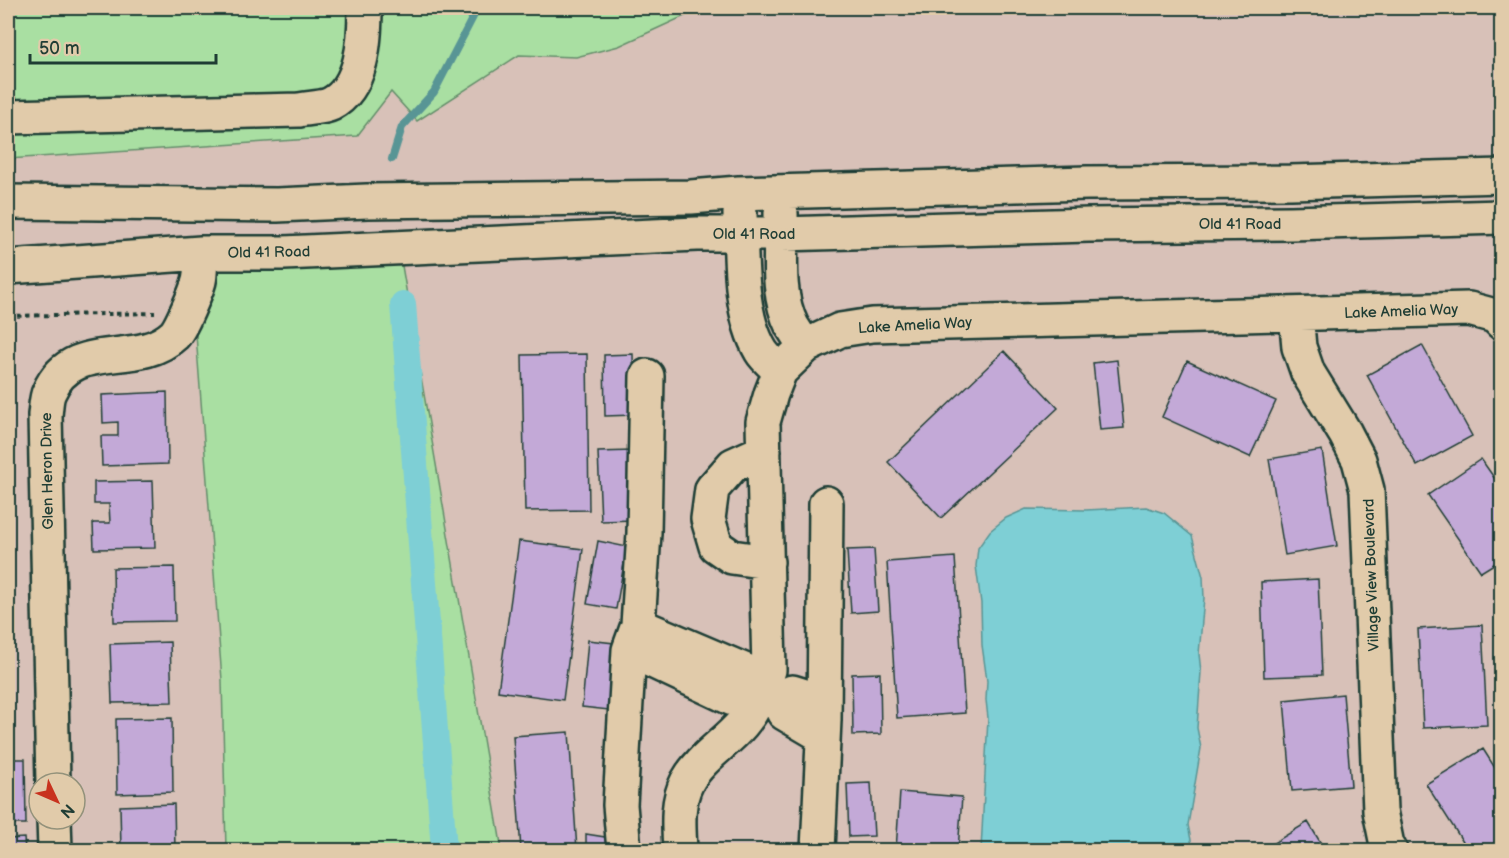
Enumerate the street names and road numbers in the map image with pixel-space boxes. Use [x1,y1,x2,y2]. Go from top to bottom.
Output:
street label: Old 41 Road [1199,215,1281,234]
street label: Old 41 Road [713,225,795,244]
street label: Old 41 Road [228,242,310,263]
street label: Lake Amelia Way [1344,300,1459,323]
street label: Lake Amelia Way [858,313,973,338]
street label: Glen Heron Drive [37,412,58,530]
street label: Village View Boulevard [1359,498,1384,652]

